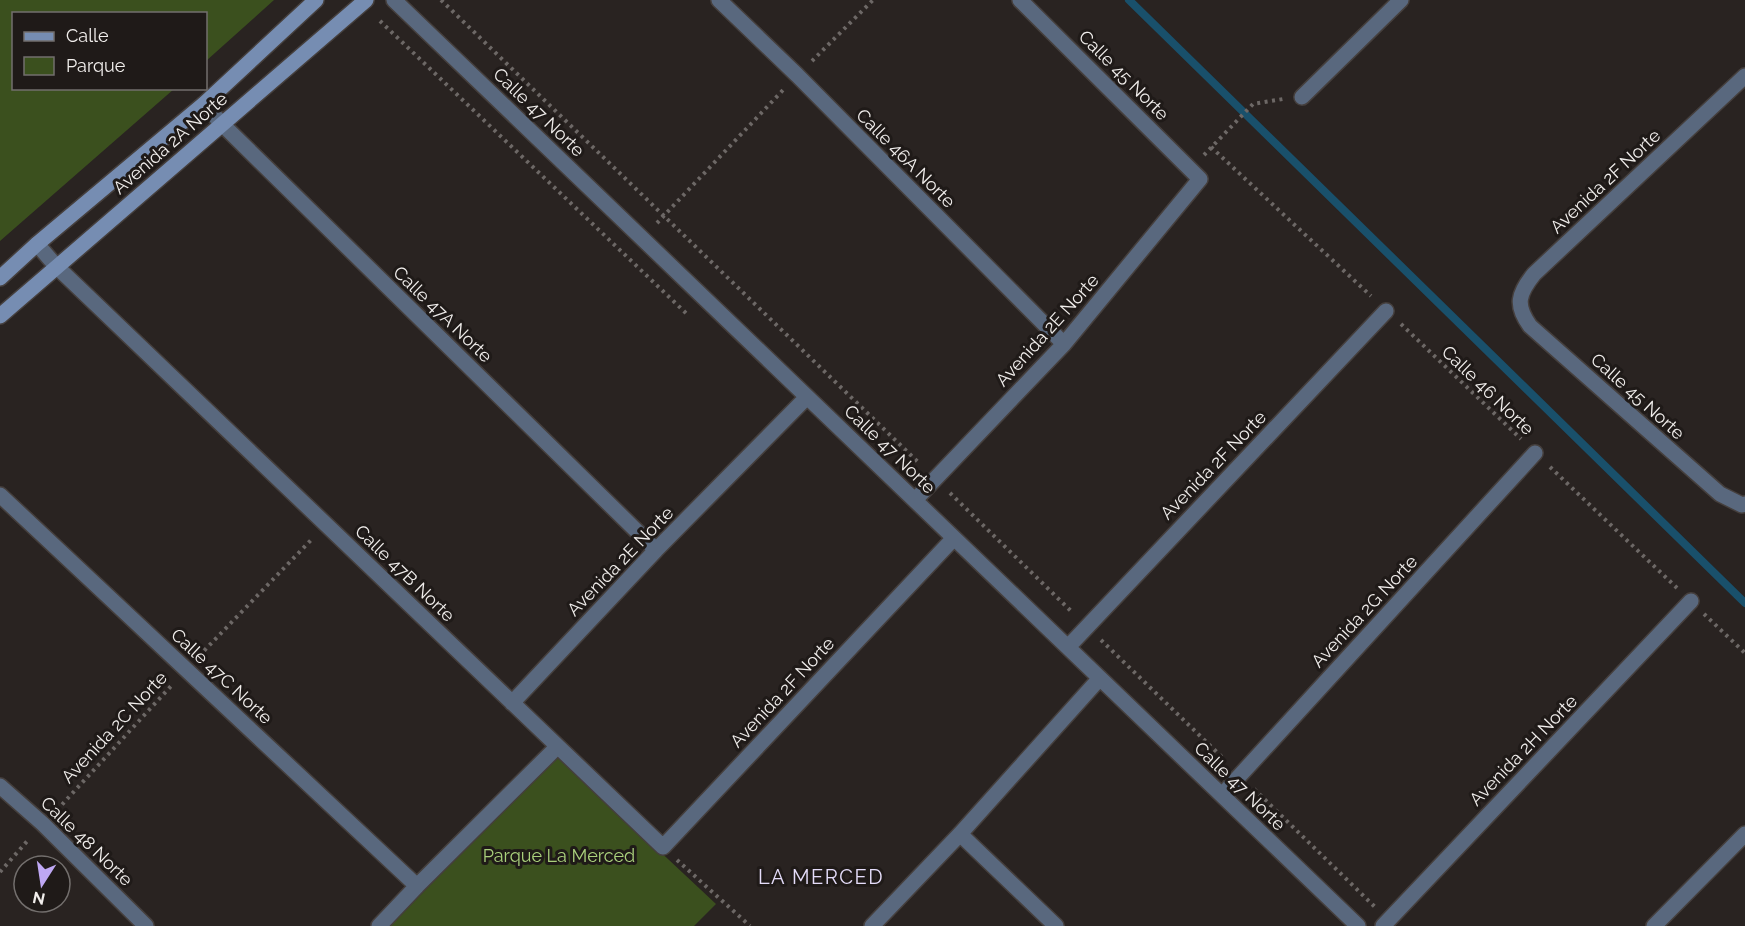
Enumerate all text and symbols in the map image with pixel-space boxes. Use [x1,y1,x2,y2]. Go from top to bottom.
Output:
legend [12,12,207,90]
text: Calle [66,25,109,46]
street label: Calle 45 Norte [1075,26,1174,125]
text: Parque [66,55,126,76]
street label: Calle 47 Norte [489,63,589,161]
street label: Avenida 2A Norte [109,87,232,198]
street label: Calle 46A Norte [852,104,960,212]
street label: Avenida 2F Norte [1546,124,1665,237]
street label: Calle 47A Norte [389,262,497,367]
street label: Avenida 2E Norte [991,269,1103,390]
street label: Calle 46 Norte [1438,341,1539,439]
street label: Calle 45 Norte [1587,349,1689,444]
street label: Calle 47 Norte [840,400,940,498]
street label: Avenida 2F Norte [1156,406,1270,524]
street label: Avenida 2E Norte [563,502,678,620]
street label: Calle 47B Norte [351,520,459,626]
street label: Avenida 2G Norte [1307,550,1422,671]
street label: Calle 47C Norte [167,624,277,729]
street label: Avenida 2F Norte [726,632,839,751]
street label: Avenida 2C Norte [57,667,171,787]
street label: Avenida 2H Norte [1465,690,1582,810]
street label: Calle 47 Norte [1190,737,1290,835]
street label: Calle 48 Norte [37,792,138,890]
park label: Parque La Merced [483,845,635,866]
north arrow [12,854,72,914]
district label: LA MERCED [758,865,884,889]
text: N [31,888,47,909]

